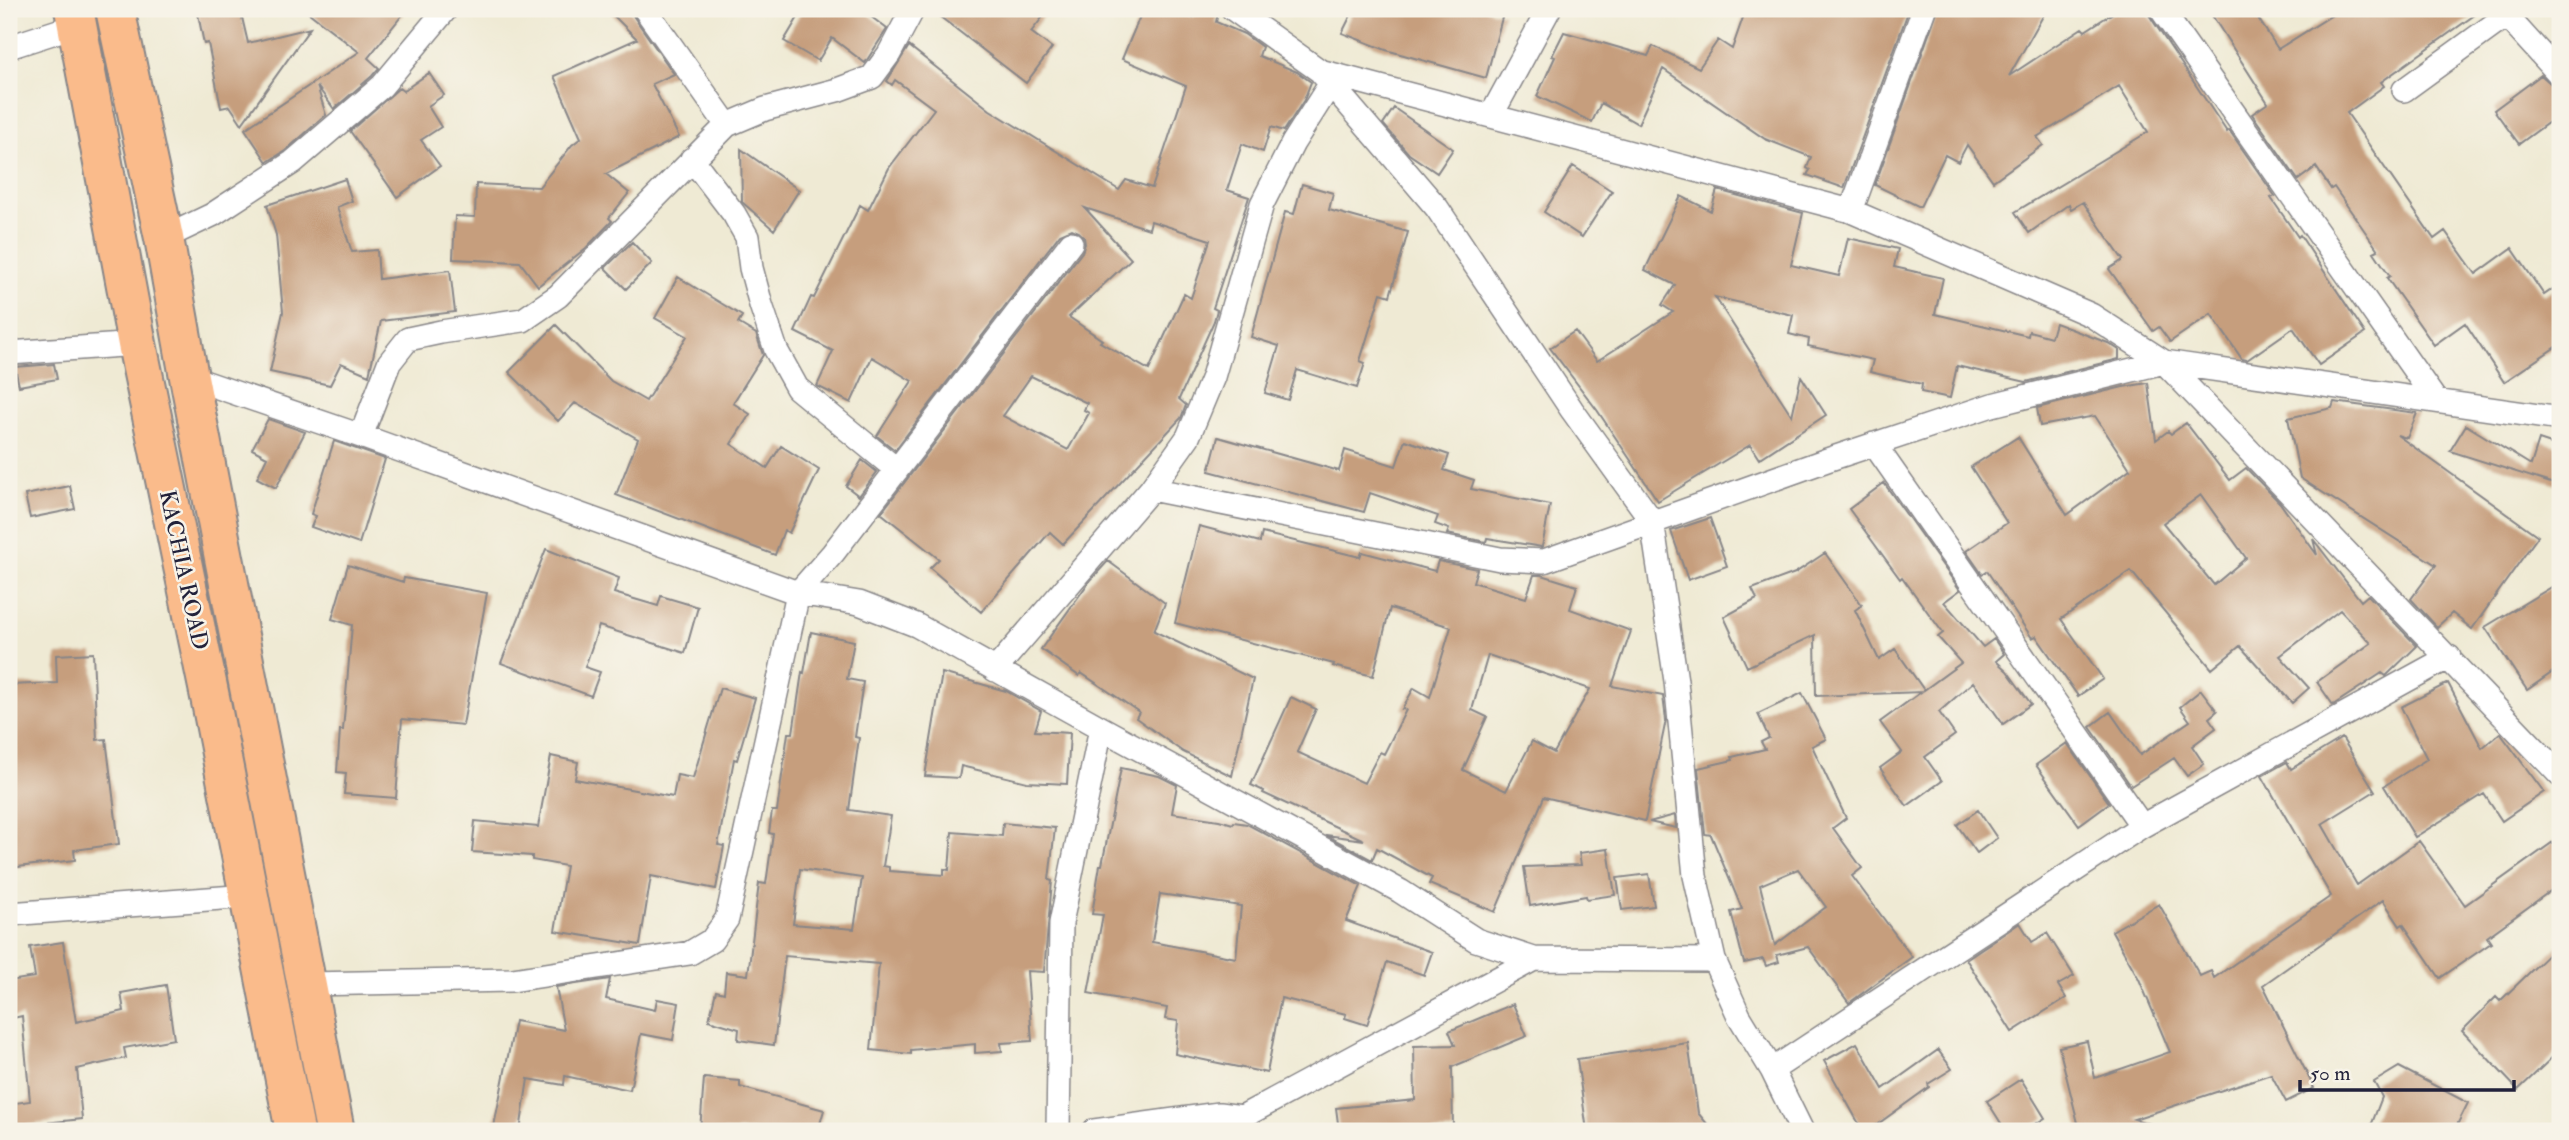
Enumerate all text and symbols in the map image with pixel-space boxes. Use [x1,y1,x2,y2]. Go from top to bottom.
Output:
street label: KACHIA ROAD [153,487,215,653]
scale bar [2300,1049,2513,1093]
text: 50 m [2310,1060,2351,1087]

